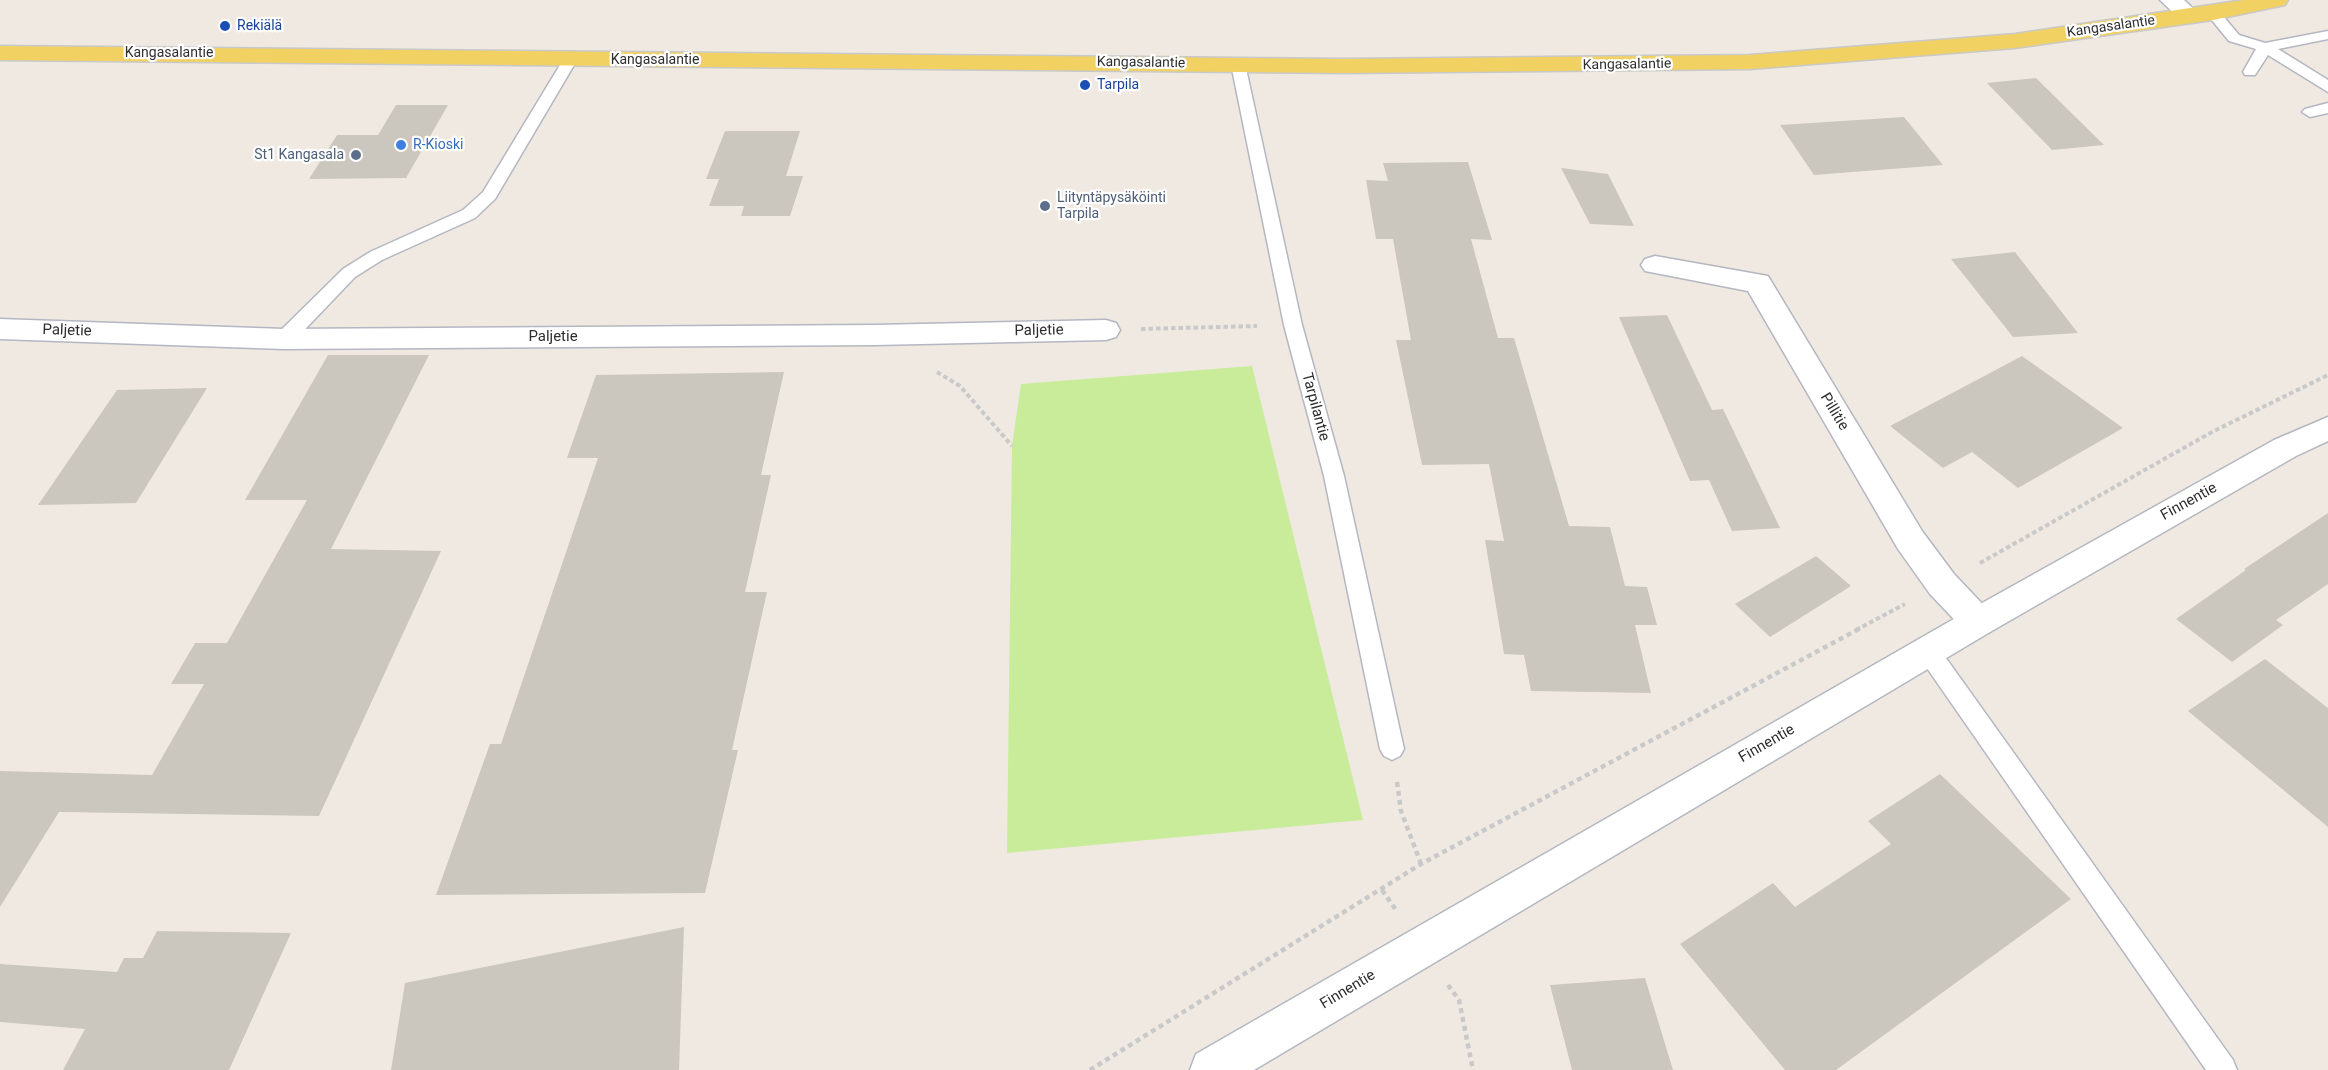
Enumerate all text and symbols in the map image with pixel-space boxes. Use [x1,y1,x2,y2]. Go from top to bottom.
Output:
street label: Kangasalantie [2066,13,2156,41]
place label: Rekiälä [237,18,282,34]
marker: Rekiälä [218,19,232,33]
street label: Kangasalantie [125,45,213,61]
street label: Kangasalantie [611,52,699,68]
street label: Kangasalantie [1097,54,1185,72]
street label: Kangasalantie [1583,56,1671,74]
place label: Tarpila [1097,77,1139,93]
marker: Tarpila [1078,78,1092,92]
place label: R-Kioski [413,137,463,153]
marker: R-Kioski [394,138,408,152]
place label: St1 Kangasala [254,147,344,163]
marker: St1 Kangasala [349,148,363,162]
place label: Liityntäpysäköinti Tarpila [1057,190,1166,222]
marker: Liityntäpysäköinti Tarpila [1038,199,1052,213]
street label: Paljetie [42,321,92,341]
street label: Paljetie [1014,322,1064,340]
street label: Paljetie [528,328,578,346]
street label: Tarpilantie [1297,371,1333,443]
street label: Pillitie [1816,390,1852,434]
street label: Finnentie [2158,479,2220,525]
street label: Finnentie [1736,721,1798,767]
street label: Finnentie [1317,967,1379,1013]

